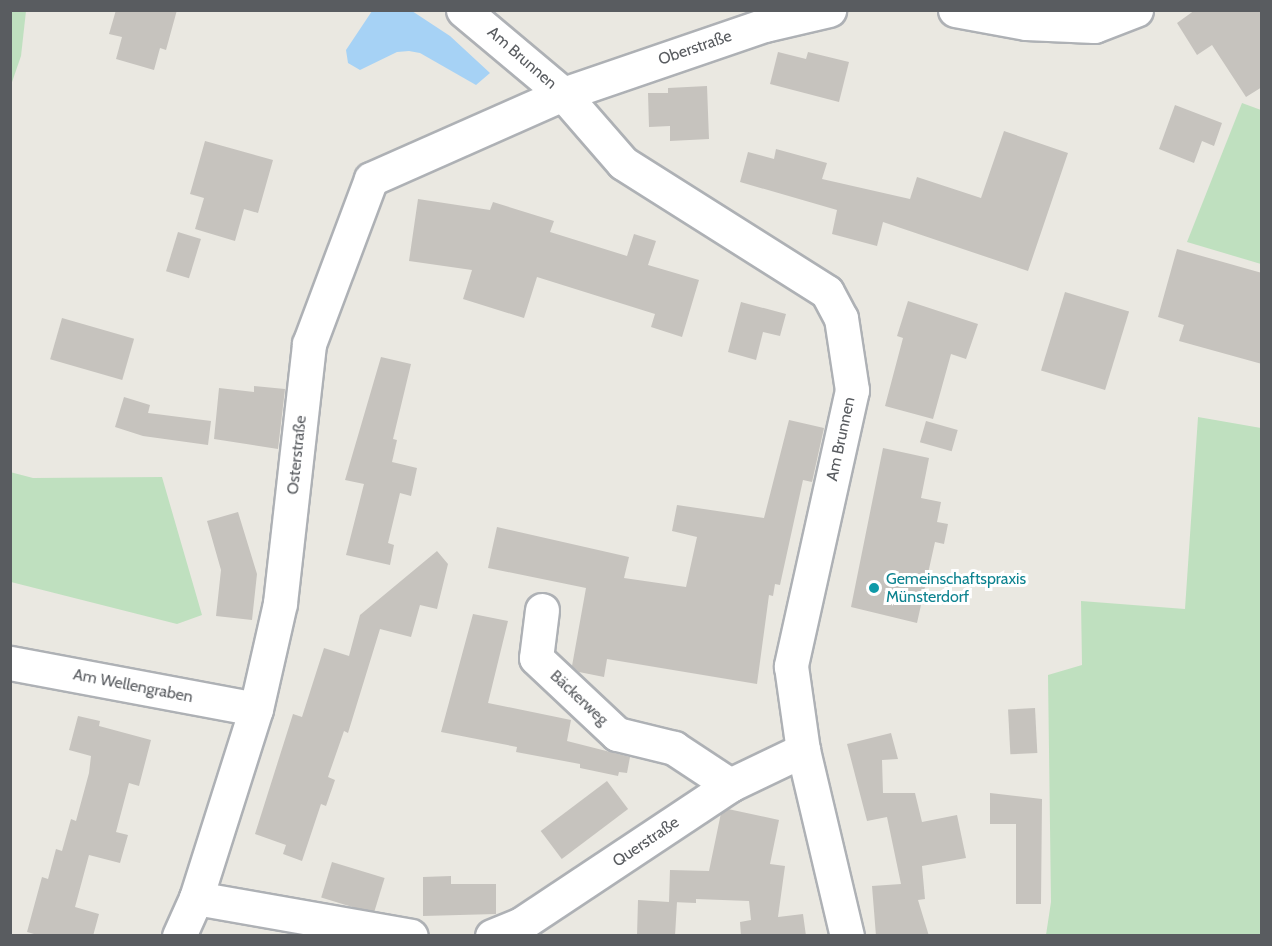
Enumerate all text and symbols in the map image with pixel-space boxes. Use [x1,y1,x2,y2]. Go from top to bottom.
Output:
street label: Am Brunnen [483,23,561,93]
street label: Oberstraße [656,26,734,70]
street label: Am Brunnen [823,395,859,483]
street label: Osterstraße [283,415,311,495]
place label: Gemeinschaftspraxis Münsterdorf [886,569,1026,607]
marker: Gemeinschaftspraxis Münsterdorf [867,581,881,595]
street label: Am Wellengraben [72,665,194,707]
street label: Bäckerweg [546,666,612,730]
street label: Querstraße [609,813,683,871]

